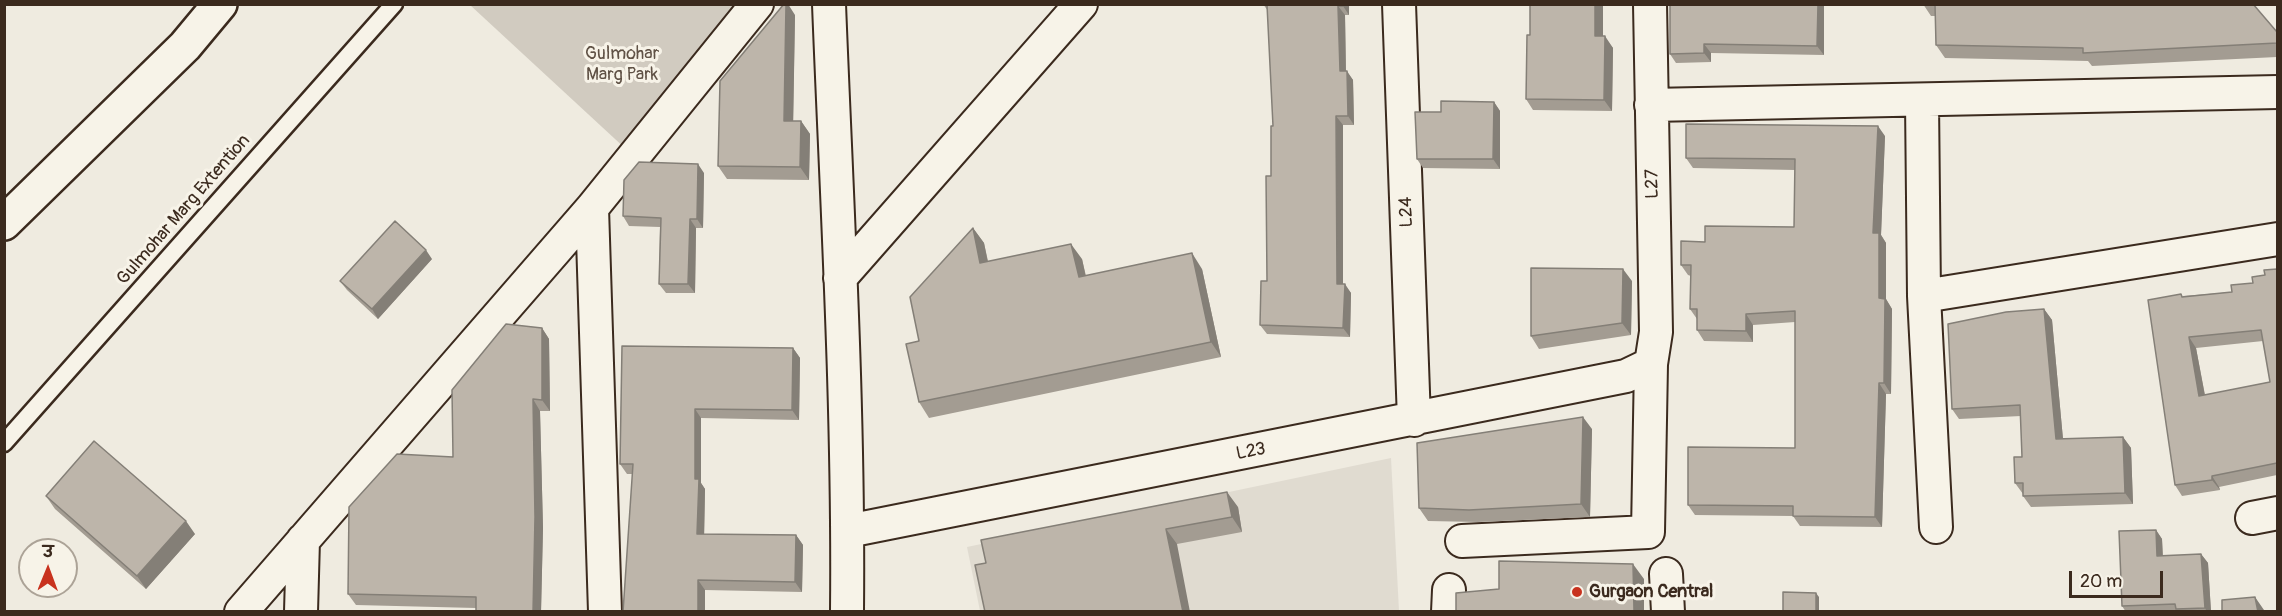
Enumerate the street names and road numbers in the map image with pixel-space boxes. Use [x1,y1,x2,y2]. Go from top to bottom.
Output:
street label: Gulmohar Marg Extention [113,130,255,290]
street label: L27 [1642,169,1664,199]
street label: L24 [1396,196,1418,228]
street label: L23 [1234,439,1268,465]

